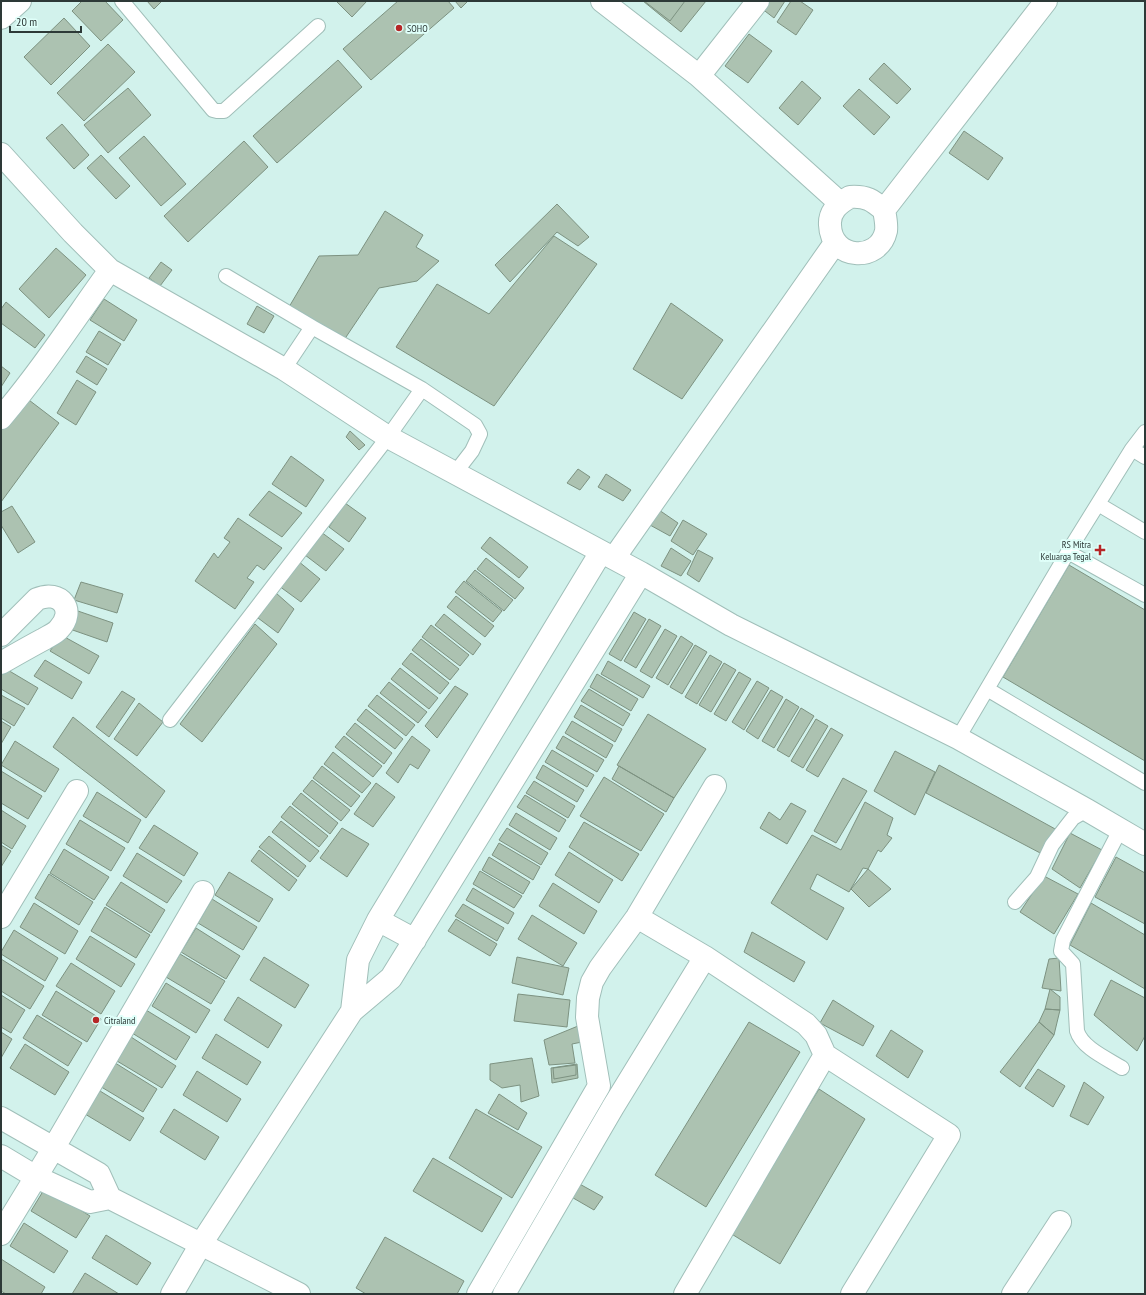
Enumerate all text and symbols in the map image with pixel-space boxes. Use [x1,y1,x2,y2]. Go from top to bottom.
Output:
scale bar [10,8,81,34]
text: 20 m [16,14,37,29]
place label: SOHO [407,22,428,35]
marker: SOHO [394,23,404,33]
place label: RS Mitra Keluarga Tegal [1041,538,1092,563]
marker: RS Mitra Keluarga Tegal [1094,544,1106,556]
place label: Citraland [104,1014,135,1027]
marker: Citraland [91,1015,101,1025]

